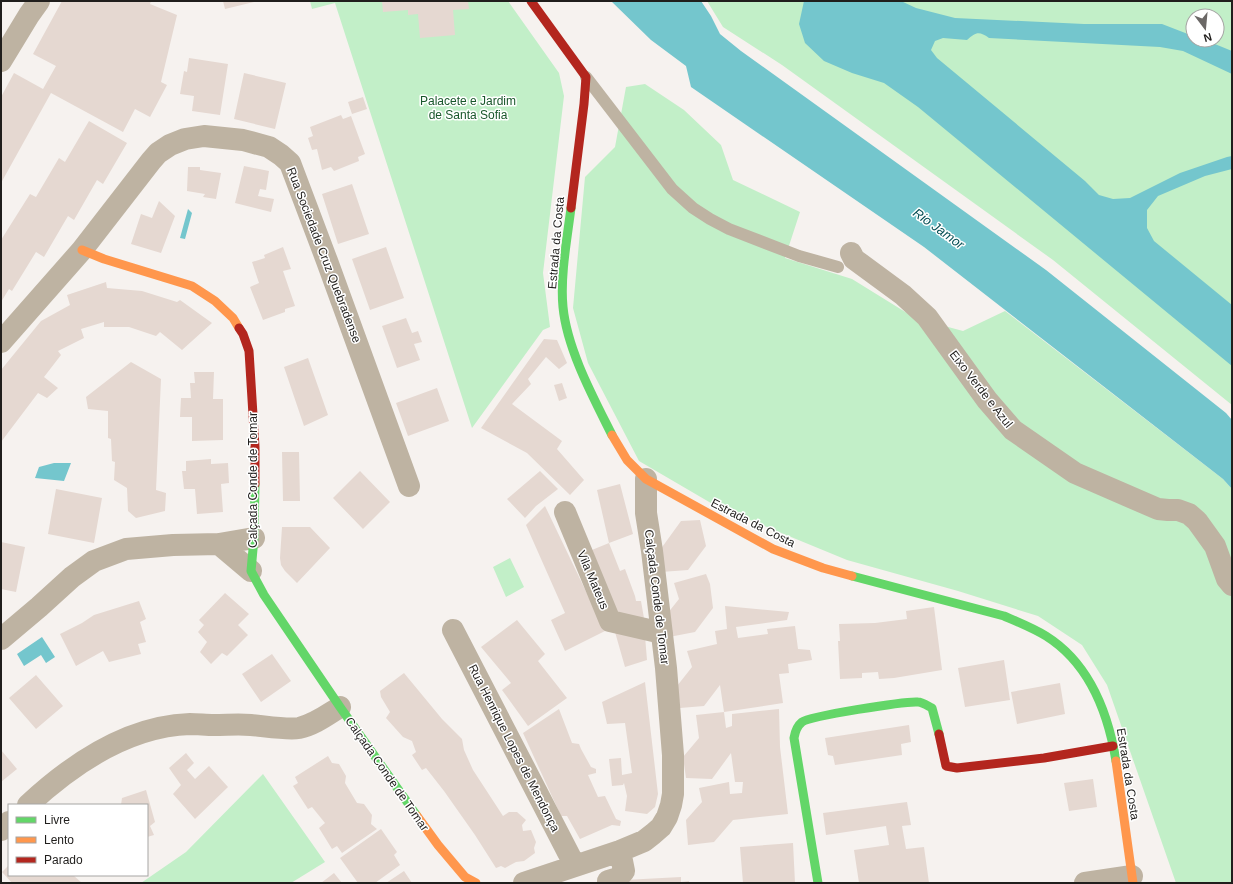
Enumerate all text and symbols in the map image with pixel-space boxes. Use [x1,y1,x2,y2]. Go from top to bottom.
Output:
north arrow [1185,8,1225,48]
text: N [1202,31,1213,44]
park label: Palacete e Jardim de Santa Sofia [420,94,516,122]
street label: Rua Sociedade Cruz Quebradense [284,165,364,345]
street label: Estrada da Costa [545,196,567,290]
water label: Rio Jamor [910,205,968,252]
street label: Eixo Verde e Azul [947,348,1015,430]
street label: Calçada Conde de Tomar [246,412,260,548]
street label: Estrada da Costa [709,496,798,550]
street label: Calçada Conde de Tomar [642,529,672,665]
street label: Vila Mateus [574,549,612,611]
street label: Rua Henrique Lopes de Mendonça [466,662,563,834]
street label: Calçada Conde de Tomar [342,714,432,834]
street label: Estrada da Costa [1114,727,1142,821]
legend [8,804,148,876]
text: Livre [44,813,70,827]
text: Lento [44,833,74,847]
text: Parado [44,853,83,867]

